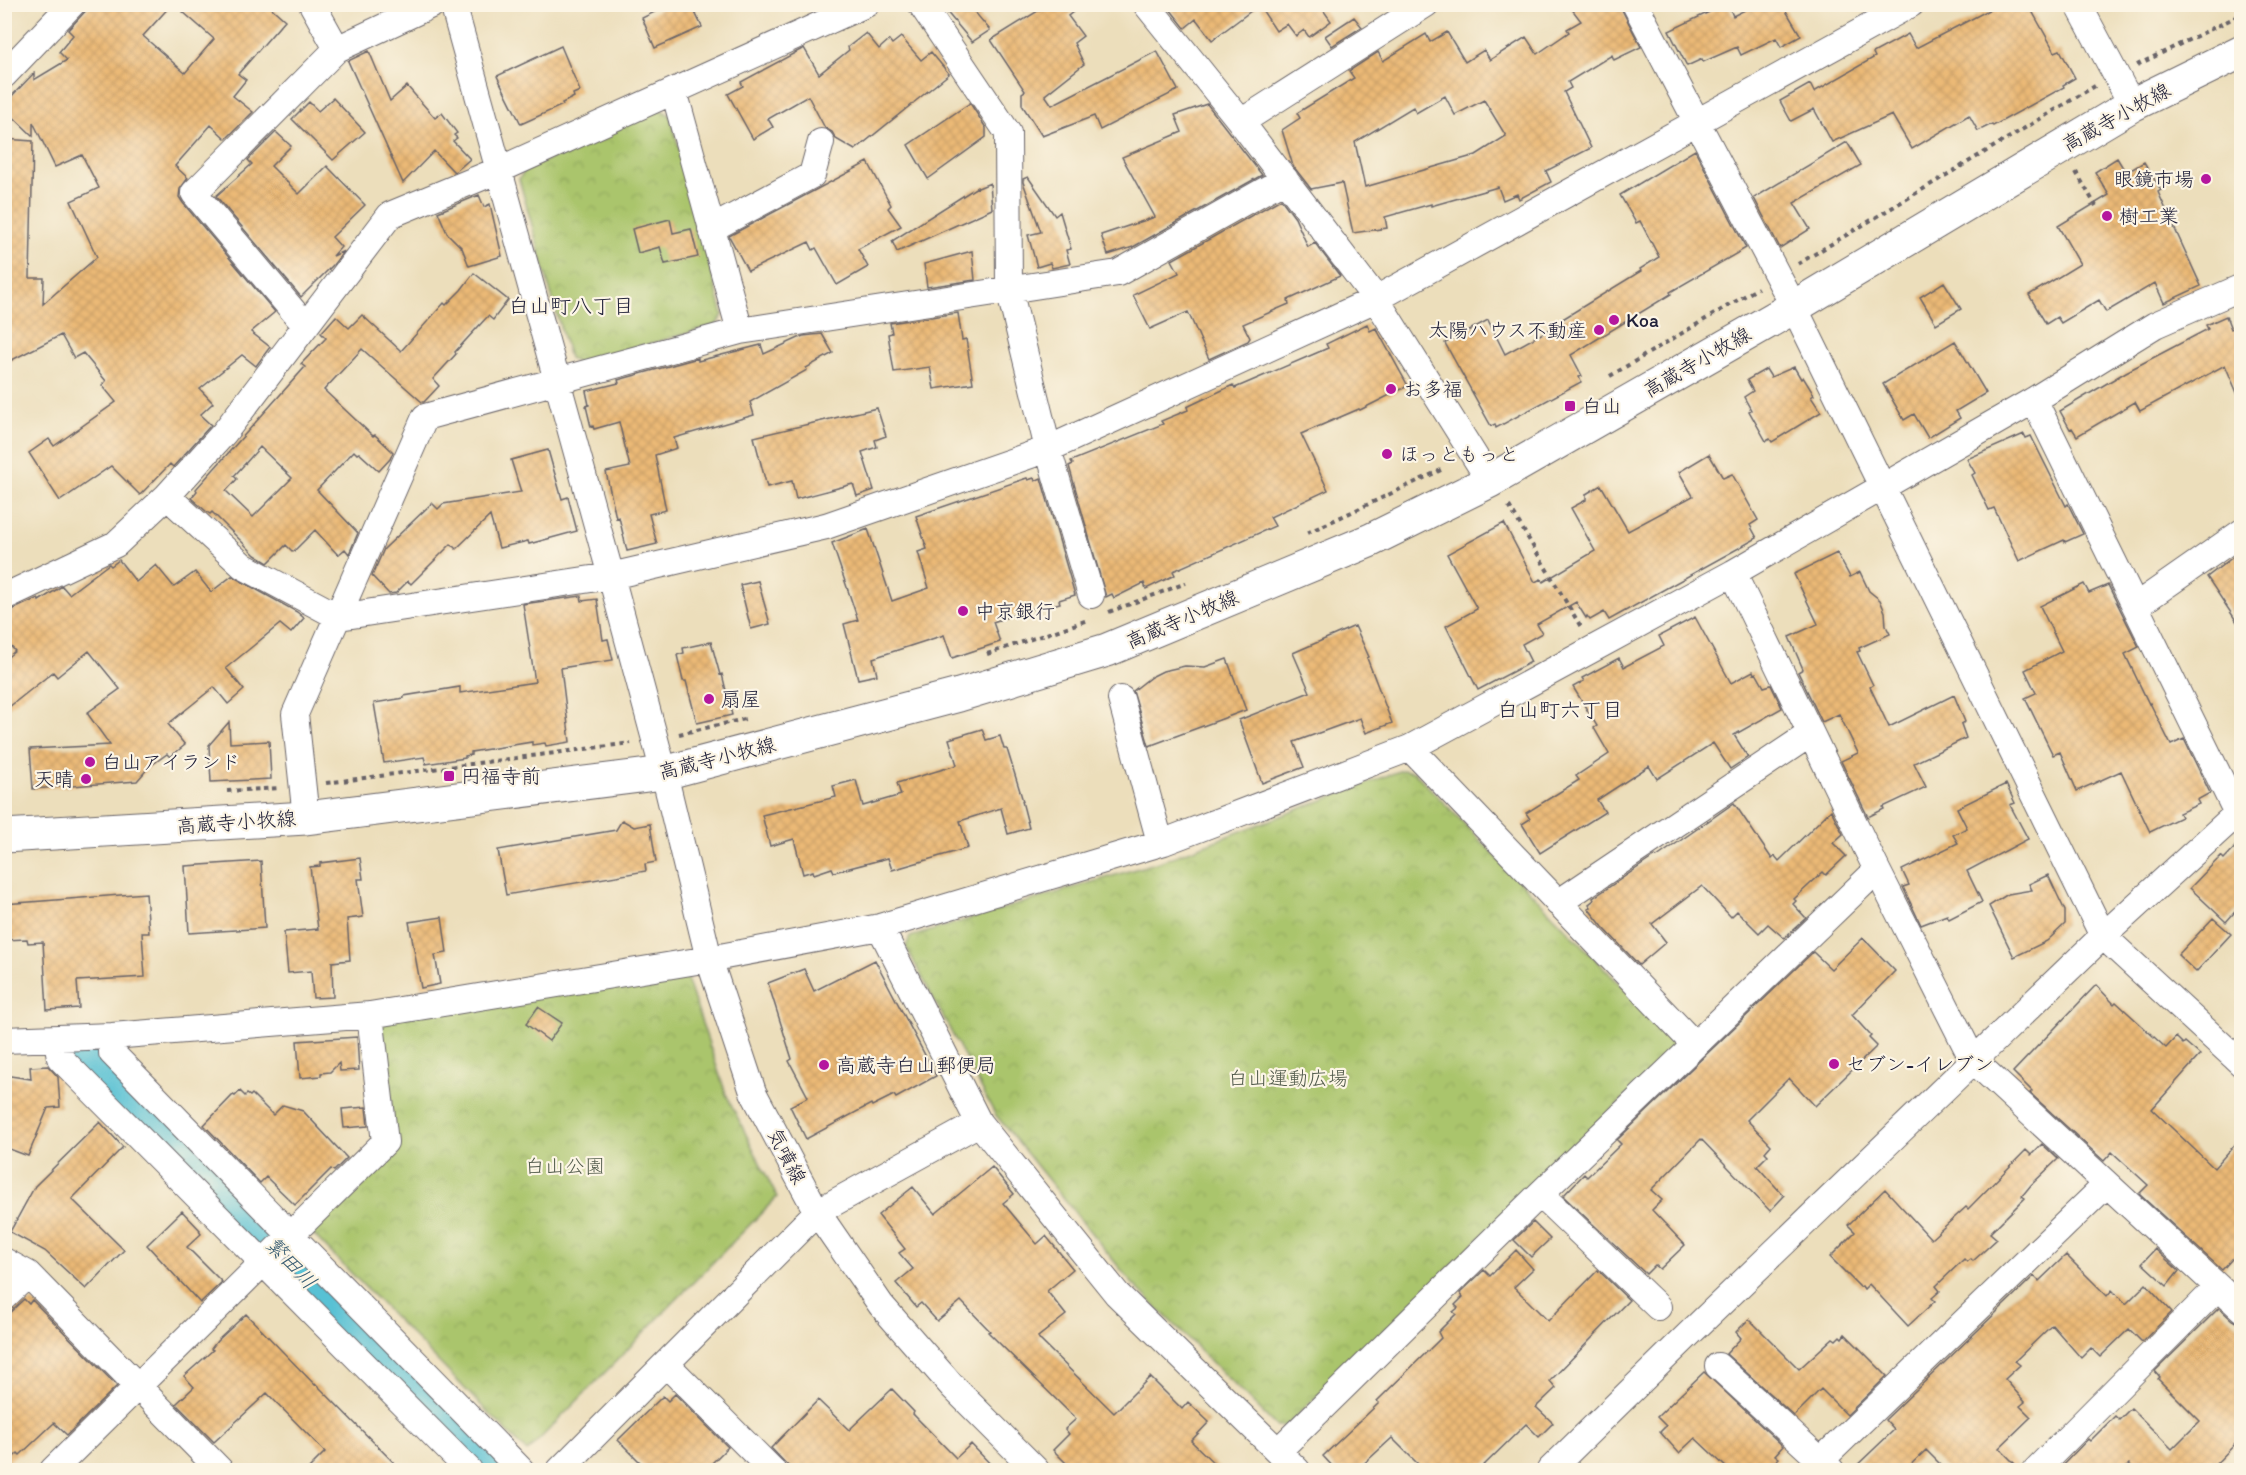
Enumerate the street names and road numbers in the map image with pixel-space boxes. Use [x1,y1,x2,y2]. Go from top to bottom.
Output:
street label: 高蔵寺小牧線 [2058,77,2174,157]
street label: 高蔵寺小牧線 [1639,322,1755,402]
street label: 高蔵寺小牧線 [1122,585,1242,653]
street label: 高蔵寺小牧線 [656,732,778,784]
street label: 高蔵寺小牧線 [175,806,297,838]
street label: 気噴線 [762,1124,812,1188]

